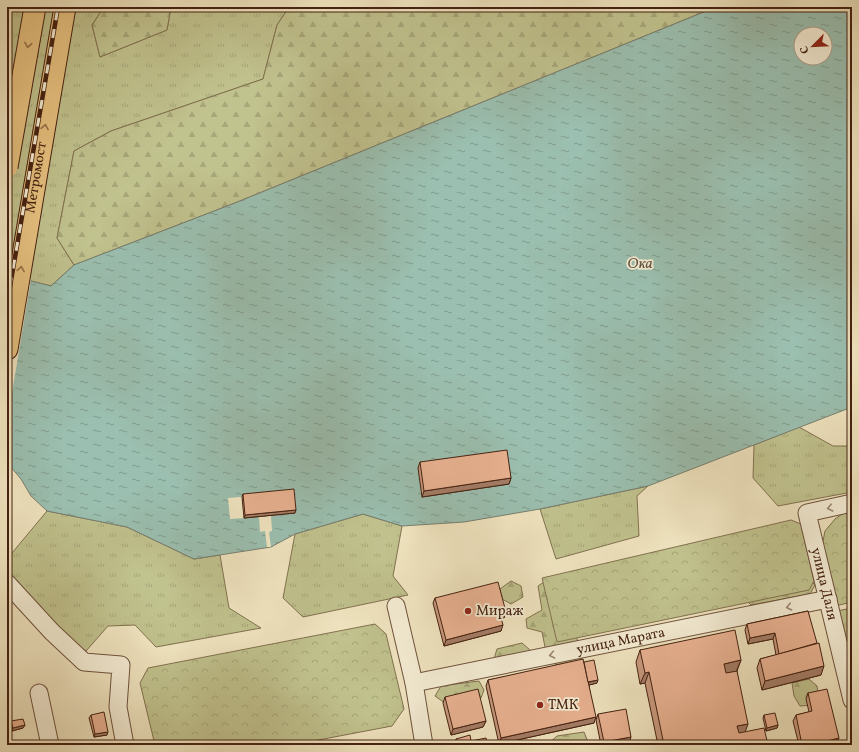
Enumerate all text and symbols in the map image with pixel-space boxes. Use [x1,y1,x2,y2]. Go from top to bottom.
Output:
north arrow [793,26,833,66]
one-way arrow [24,42,33,49]
text: С [797,43,814,56]
one-way arrow [40,124,49,130]
street label: Метромост [21,140,51,215]
water label: Ока [627,254,653,275]
one-way arrow [16,266,24,272]
one-way arrow [826,503,833,511]
street label: улица Даля [806,546,842,622]
place label: Мираж [476,602,524,621]
one-way arrow [786,603,792,611]
marker: Мираж [463,606,473,616]
street label: улица Марата [575,623,667,659]
one-way arrow [549,651,555,659]
place label: ТМК [548,696,579,715]
marker: ТМК [535,700,545,710]

